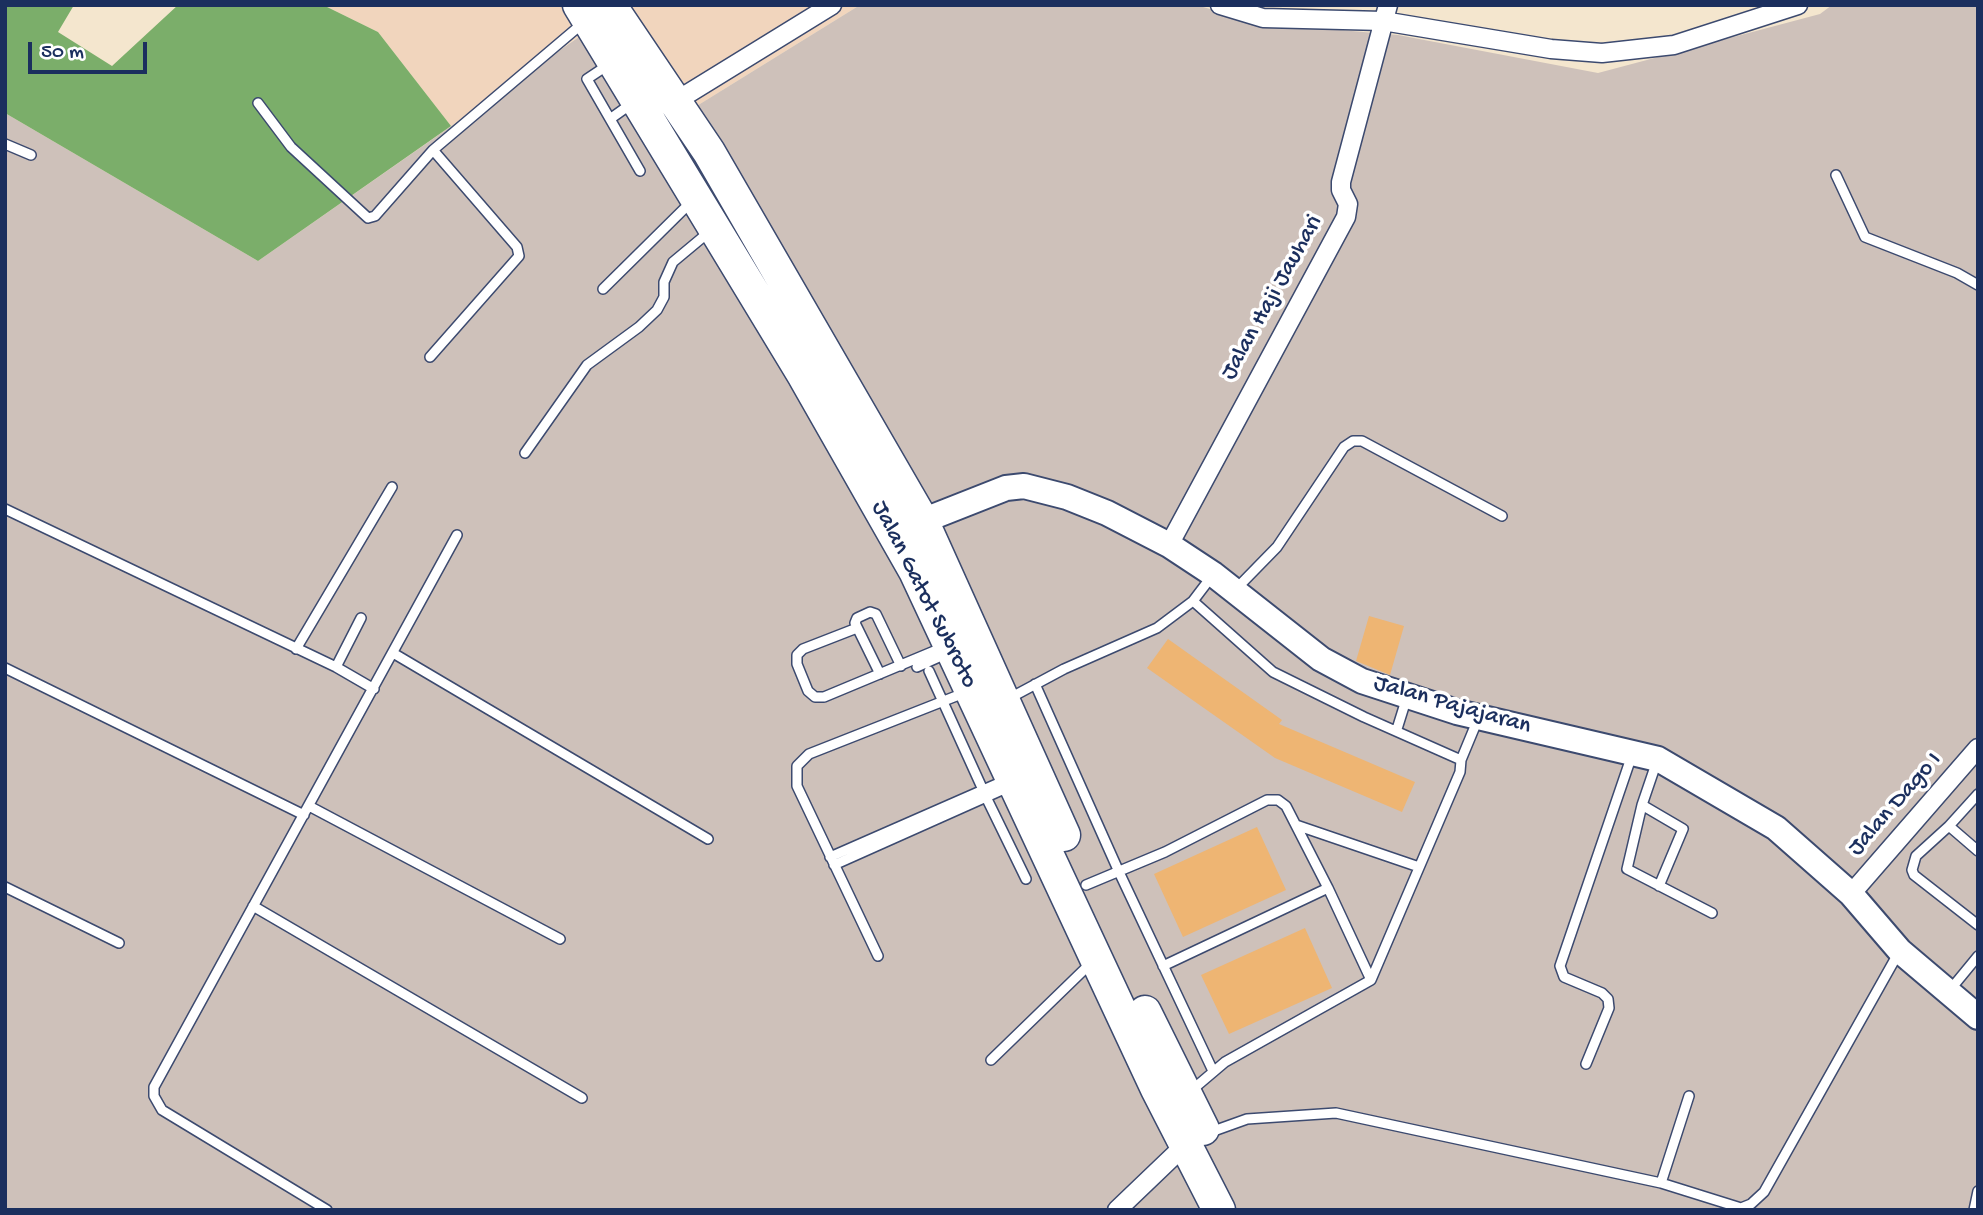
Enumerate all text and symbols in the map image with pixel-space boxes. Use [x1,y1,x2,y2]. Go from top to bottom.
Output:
scale bar [32,28,150,72]
text: 50 m [41,41,84,66]
street label: Jalan Haji Jauhari [1216,211,1330,385]
street label: Jalan Gatot Subroto [863,497,983,693]
street label: Jalan Pajajaran [1370,670,1534,742]
street label: Jalan Dago I [1843,747,1949,863]

